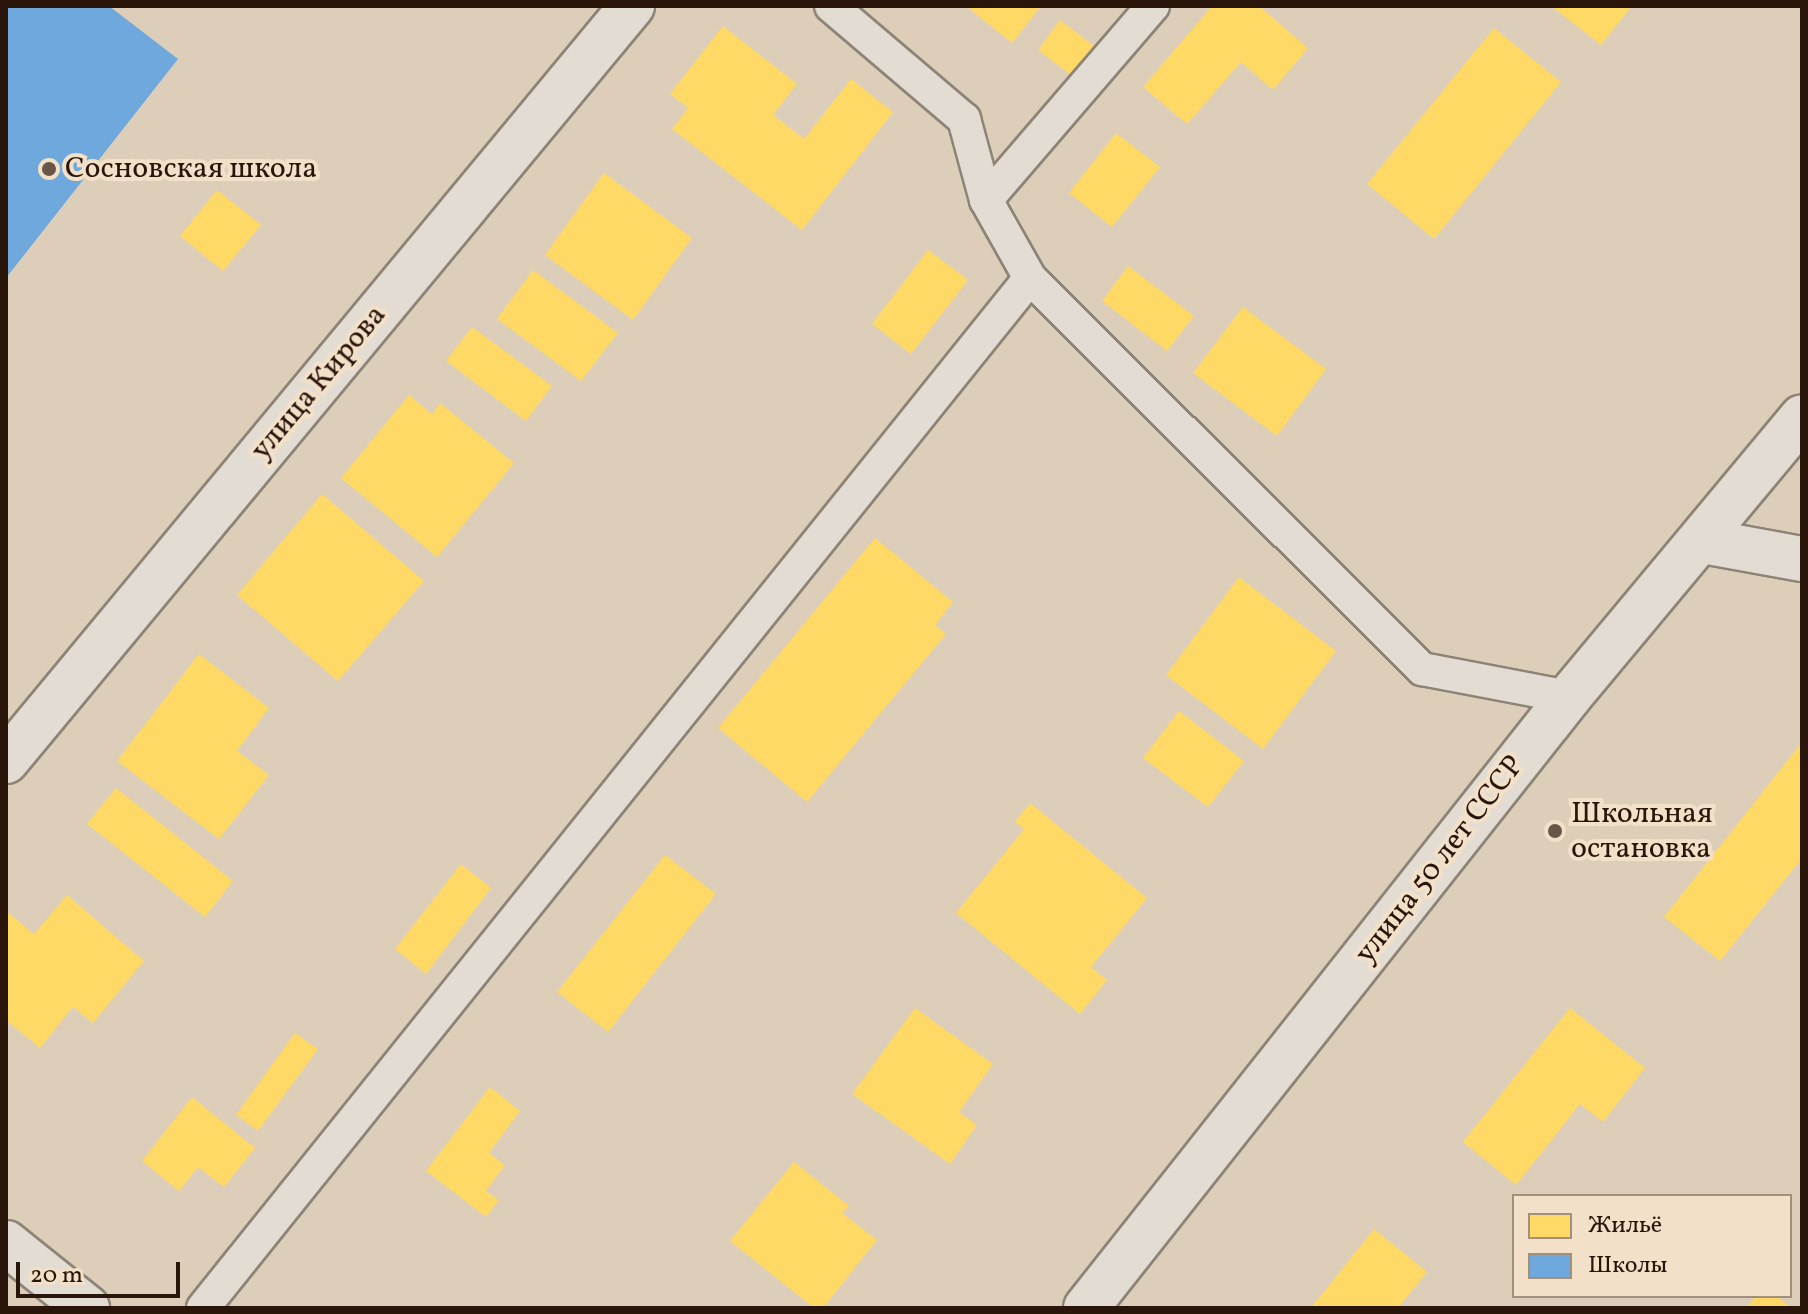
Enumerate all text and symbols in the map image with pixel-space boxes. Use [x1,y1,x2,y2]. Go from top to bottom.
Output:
place label: Сосновская школа [65,151,317,187]
marker: Сосновская школа [40,160,58,178]
street label: улица Кирова [244,298,394,468]
street label: улица 50 лет СССР [1348,749,1532,971]
place label: Школьная остановка [1571,796,1713,866]
marker: Школьная остановка [1546,822,1564,840]
legend [1512,1194,1792,1298]
text: Жильё [1588,1209,1662,1243]
scale bar [20,1246,184,1296]
text: Школы [1588,1249,1668,1283]
text: 20 m [30,1259,83,1293]

